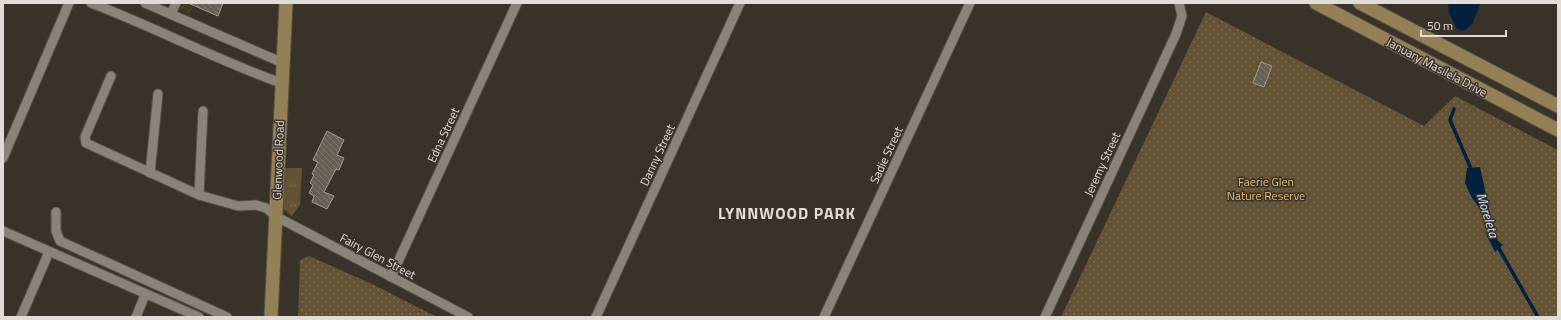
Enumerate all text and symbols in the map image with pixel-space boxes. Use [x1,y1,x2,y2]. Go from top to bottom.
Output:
scale bar [1421,12,1506,38]
text: 50 m [1427,16,1453,35]
street label: January Masilela Drive [1383,32,1491,102]
street label: Edna Street [422,104,464,166]
street label: Glenwood Road [267,120,289,200]
street label: Danny Street [634,120,680,189]
street label: Sadie Street [864,123,908,187]
street label: Jeremy Street [1079,128,1125,199]
park label: Faerie Glen Nature Reserve [1227,172,1305,205]
water label: Moreleta [1472,190,1505,241]
district label: LYNNWOOD PARK [718,201,856,225]
street label: Fairy Glen Street [337,228,420,284]

